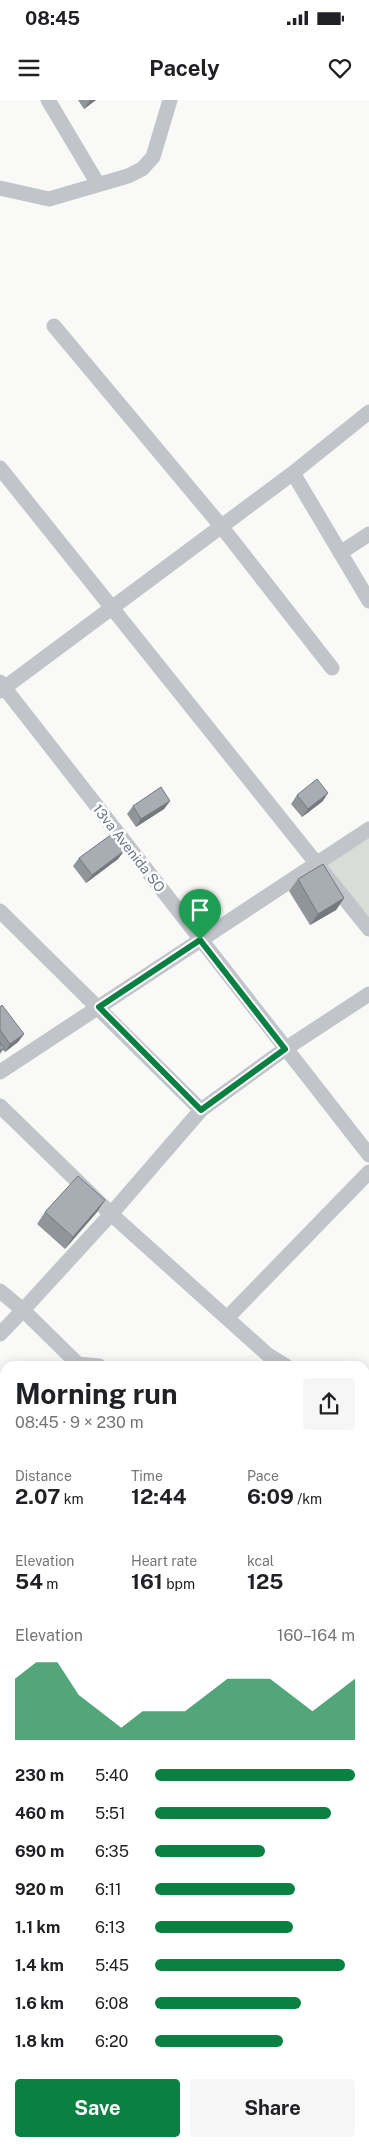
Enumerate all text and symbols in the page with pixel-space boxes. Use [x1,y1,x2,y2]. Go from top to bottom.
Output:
text: 08:45 [25,7,80,29]
icon: menu [15,54,43,82]
icon: heart [326,54,354,82]
text: Pacely [149,55,220,81]
street label: 13va Avenida SO [90,801,168,895]
pin [179,889,221,940]
icon: arrive [186,896,214,924]
text: Morning run [15,1377,178,1410]
button: share [303,1378,355,1430]
text: 08:45 · 9 × 230 m [15,1413,144,1432]
text: Distance [15,1468,72,1484]
text: Time [131,1468,163,1484]
text: Pace [247,1468,279,1484]
text: 2.07 [15,1484,60,1509]
text: 12:44 [131,1484,186,1509]
text: 6:09 [247,1484,294,1509]
text: km [60,1491,84,1507]
text: /km [294,1491,322,1507]
text: Elevation [15,1553,74,1569]
text: Heart rate [131,1553,197,1569]
text: kcal [247,1553,274,1569]
text: 54 [15,1569,43,1594]
text: 161 [131,1569,163,1594]
text: 125 [247,1569,284,1594]
text: m [43,1576,58,1592]
text: bpm [163,1576,195,1592]
text: Elevation [15,1626,83,1645]
text: 160–164 m [277,1626,355,1645]
text: 230 m [15,1766,64,1785]
text: 5:40 [95,1766,129,1785]
text: 460 m [15,1804,64,1823]
text: 5:51 [95,1804,126,1823]
text: 690 m [15,1842,64,1861]
text: 6:35 [95,1842,129,1861]
text: 920 m [15,1880,64,1899]
text: 6:11 [95,1880,122,1899]
text: 1.1 km [15,1918,60,1937]
text: 6:13 [95,1918,125,1937]
text: 1.4 km [15,1956,64,1975]
text: 5:45 [95,1956,129,1975]
text: 1.6 km [15,1994,64,2013]
text: 6:08 [95,1994,129,2013]
text: 1.8 km [15,2032,64,2051]
text: 6:20 [95,2032,128,2051]
button: Save [15,2079,180,2137]
button: Share [190,2079,355,2137]

